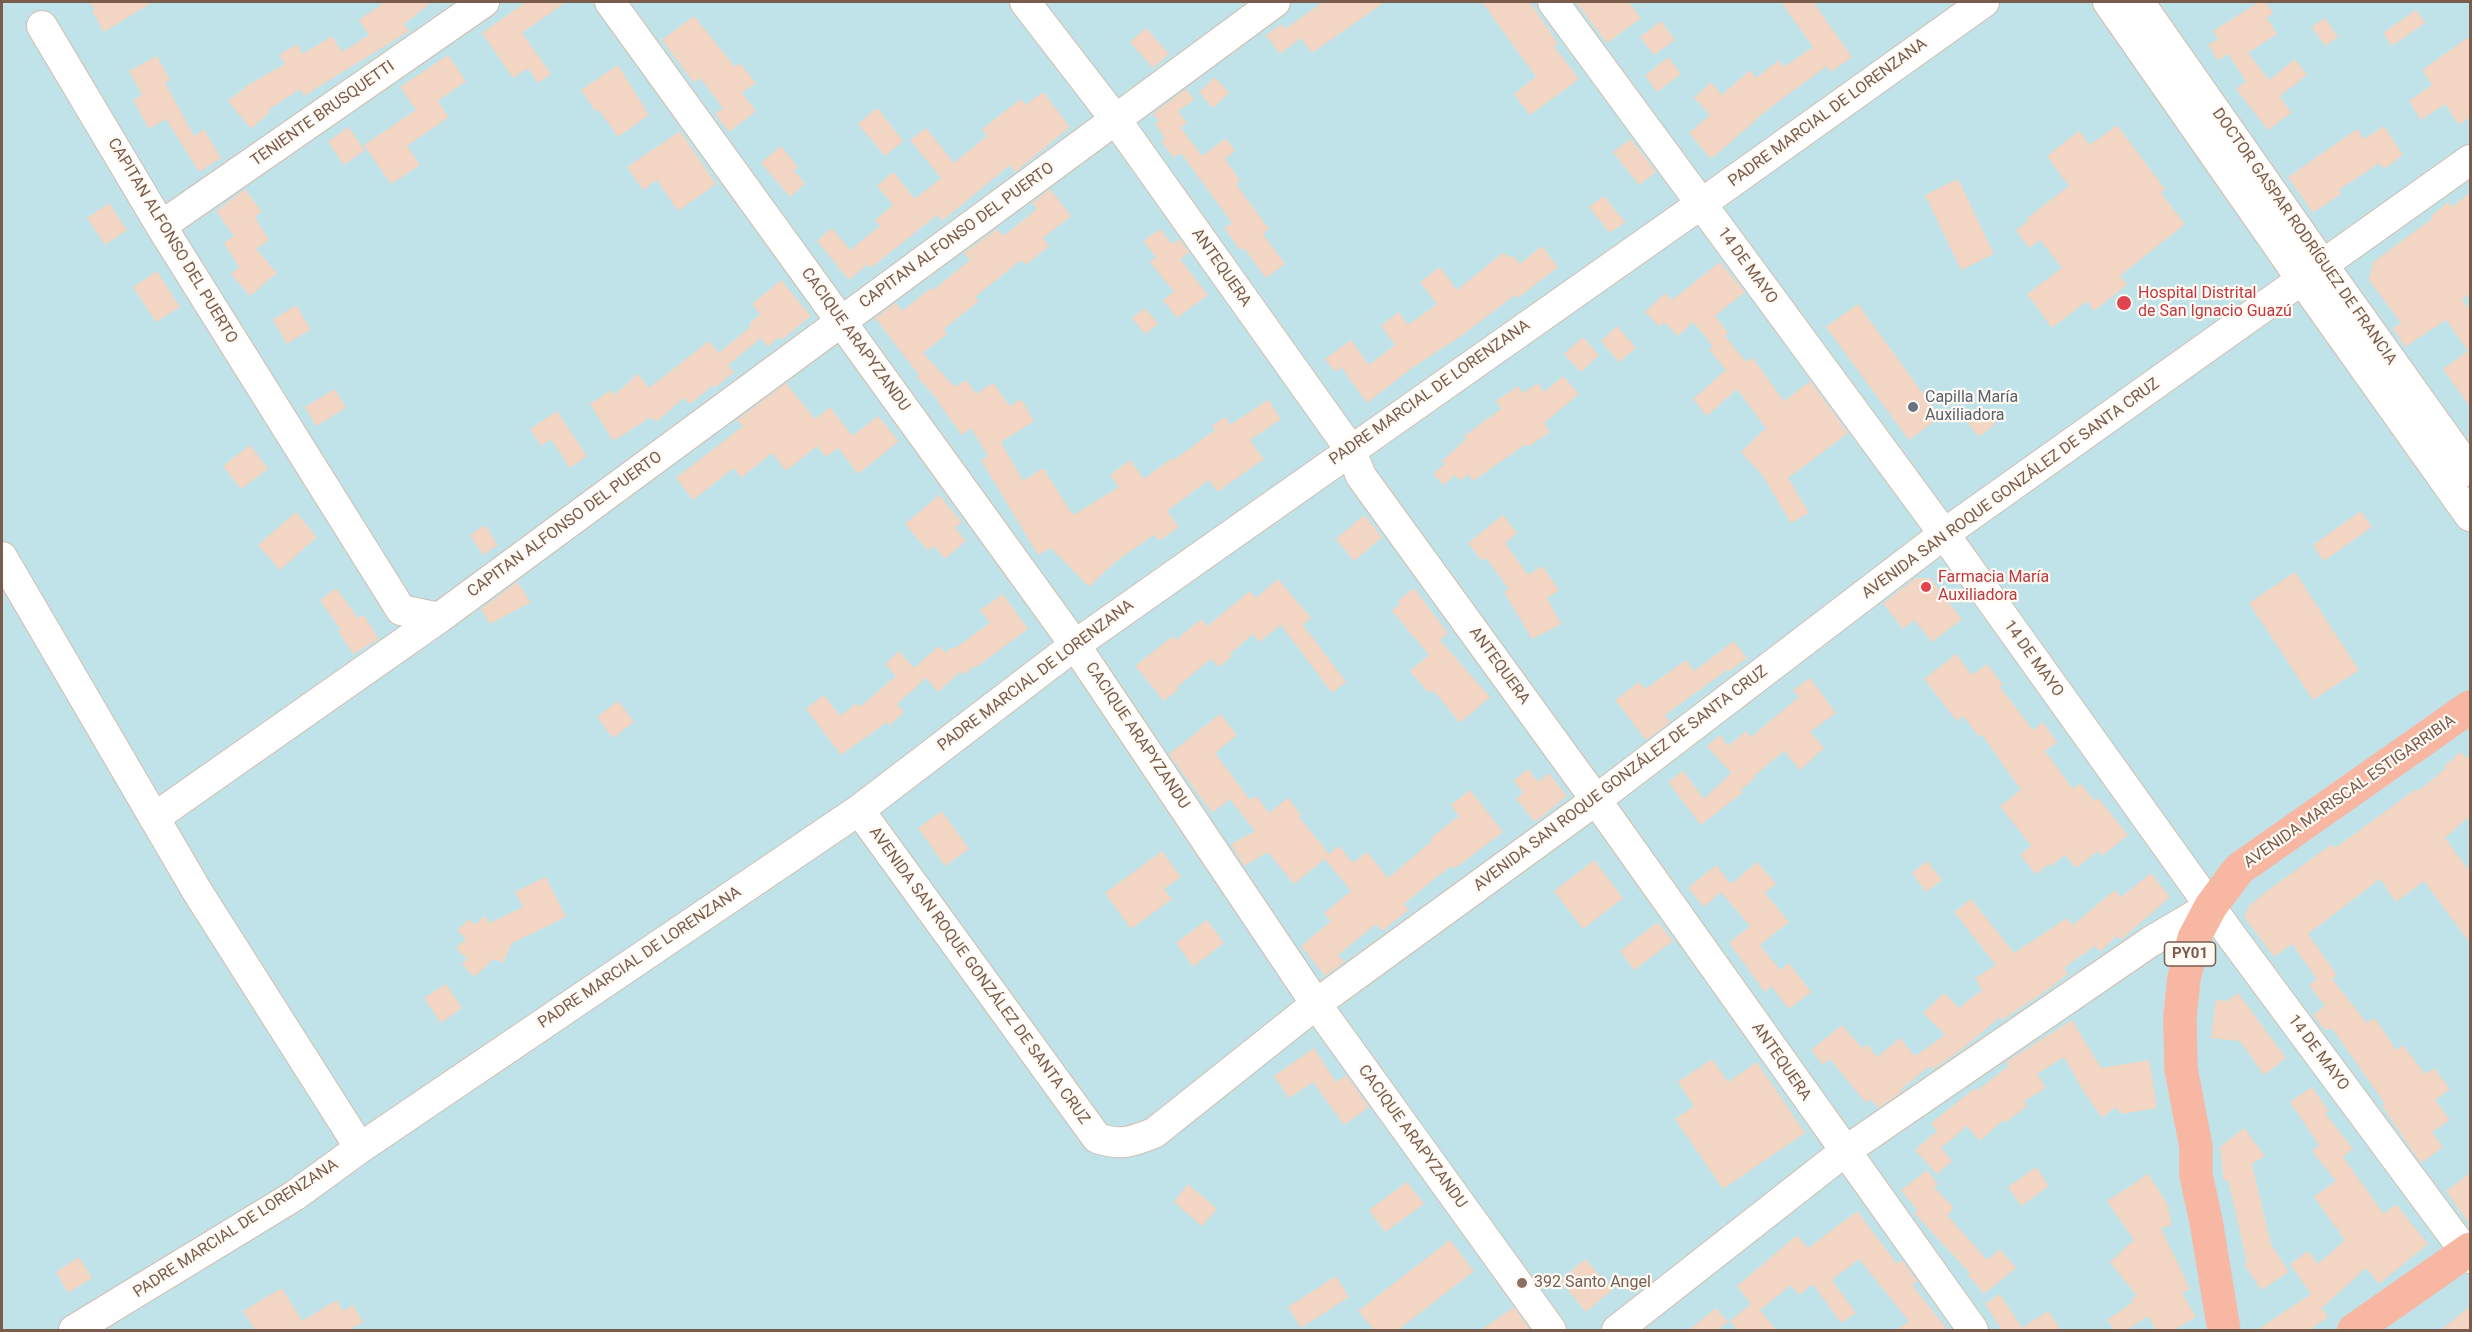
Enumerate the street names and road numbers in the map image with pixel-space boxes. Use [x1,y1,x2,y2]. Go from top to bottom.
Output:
street label: PADRE MARCIAL DE LORENZANA [1725,35,1931,191]
street label: TENIENTE BRUSQUETTI [247,57,399,171]
street label: DOCTOR GASPAR RODRÍGUEZ DE FRANCIA [2208,105,2400,369]
street label: CAPITAN ALFONSO DEL PUERTO [103,135,241,347]
street label: CAPITAN ALFONSO DEL PUERTO [856,159,1058,313]
street label: 14 DE MAYO [1713,224,1781,308]
street label: ANTEQUERA [1187,225,1255,311]
street label: CACIQUE ARAPYZANDU [796,264,914,416]
street label: PADRE MARCIAL DE LORENZANA [1326,316,1534,470]
street label: AVENIDA SAN ROQUE GONZÁLEZ DE SANTA CRUZ [1858,375,2164,603]
street label: CAPITAN ALFONSO DEL PUERTO [464,448,666,602]
street label: PADRE MARCIAL DE LORENZANA [934,596,1138,756]
street label: 14 DE MAYO [1999,617,2067,701]
street label: ANTEQUERA [1464,624,1534,708]
street label: CACIQUE ARAPYZANDU [1081,659,1193,813]
street label: AVENIDA SAN ROQUE GONZÁLEZ DE SANTA CRUZ [1470,662,1772,896]
street label: AVENIDA MARISCAL ESTIGARRIBIA [2240,711,2460,873]
street label: AVENIDA SAN ROQUE GONZÁLEZ DE SANTA CRUZ [865,823,1093,1129]
street label: PADRE MARCIAL DE LORENZANA [535,883,745,1033]
road number: PY01 [2164,942,2216,966]
street label: 14 DE MAYO [2283,1011,2353,1095]
street label: ANTEQUERA [1747,1019,1815,1105]
street label: CACIQUE ARAPYZANDU [1353,1061,1471,1213]
street label: PADRE MARCIAL DE LORENZANA [130,1155,342,1303]

